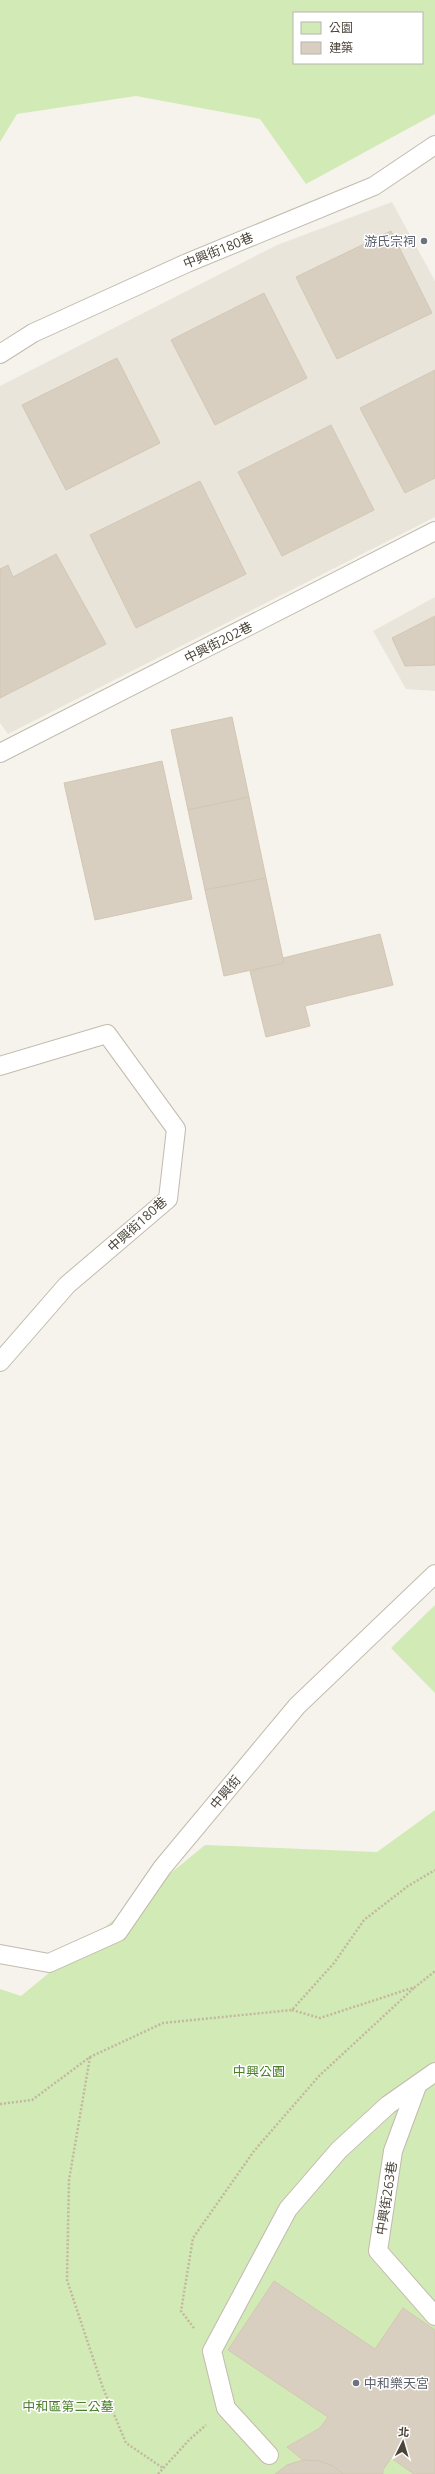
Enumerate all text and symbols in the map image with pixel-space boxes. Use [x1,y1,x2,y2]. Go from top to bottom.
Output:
legend [293,12,423,64]
text: 公園 [329,19,353,36]
text: 建築 [329,39,353,56]
street label: 中興街180巷 [180,228,256,272]
place label: 游氏宗祠 [364,232,416,250]
marker: 游氏宗祠 [419,236,429,246]
street label: 中興街202巷 [181,617,255,667]
street label: 中興街180巷 [103,1192,171,1256]
street label: 中興街 [206,1771,244,1813]
park label: 中興公園 [233,2062,285,2080]
street label: 中興街263巷 [371,2160,401,2236]
place label: 中和樂天宮 [364,2374,429,2392]
marker: 中和樂天宮 [351,2378,361,2388]
park label: 中和區第二公墓 [22,2397,114,2415]
north arrow [383,2422,423,2462]
text: 北 [398,2424,410,2439]

